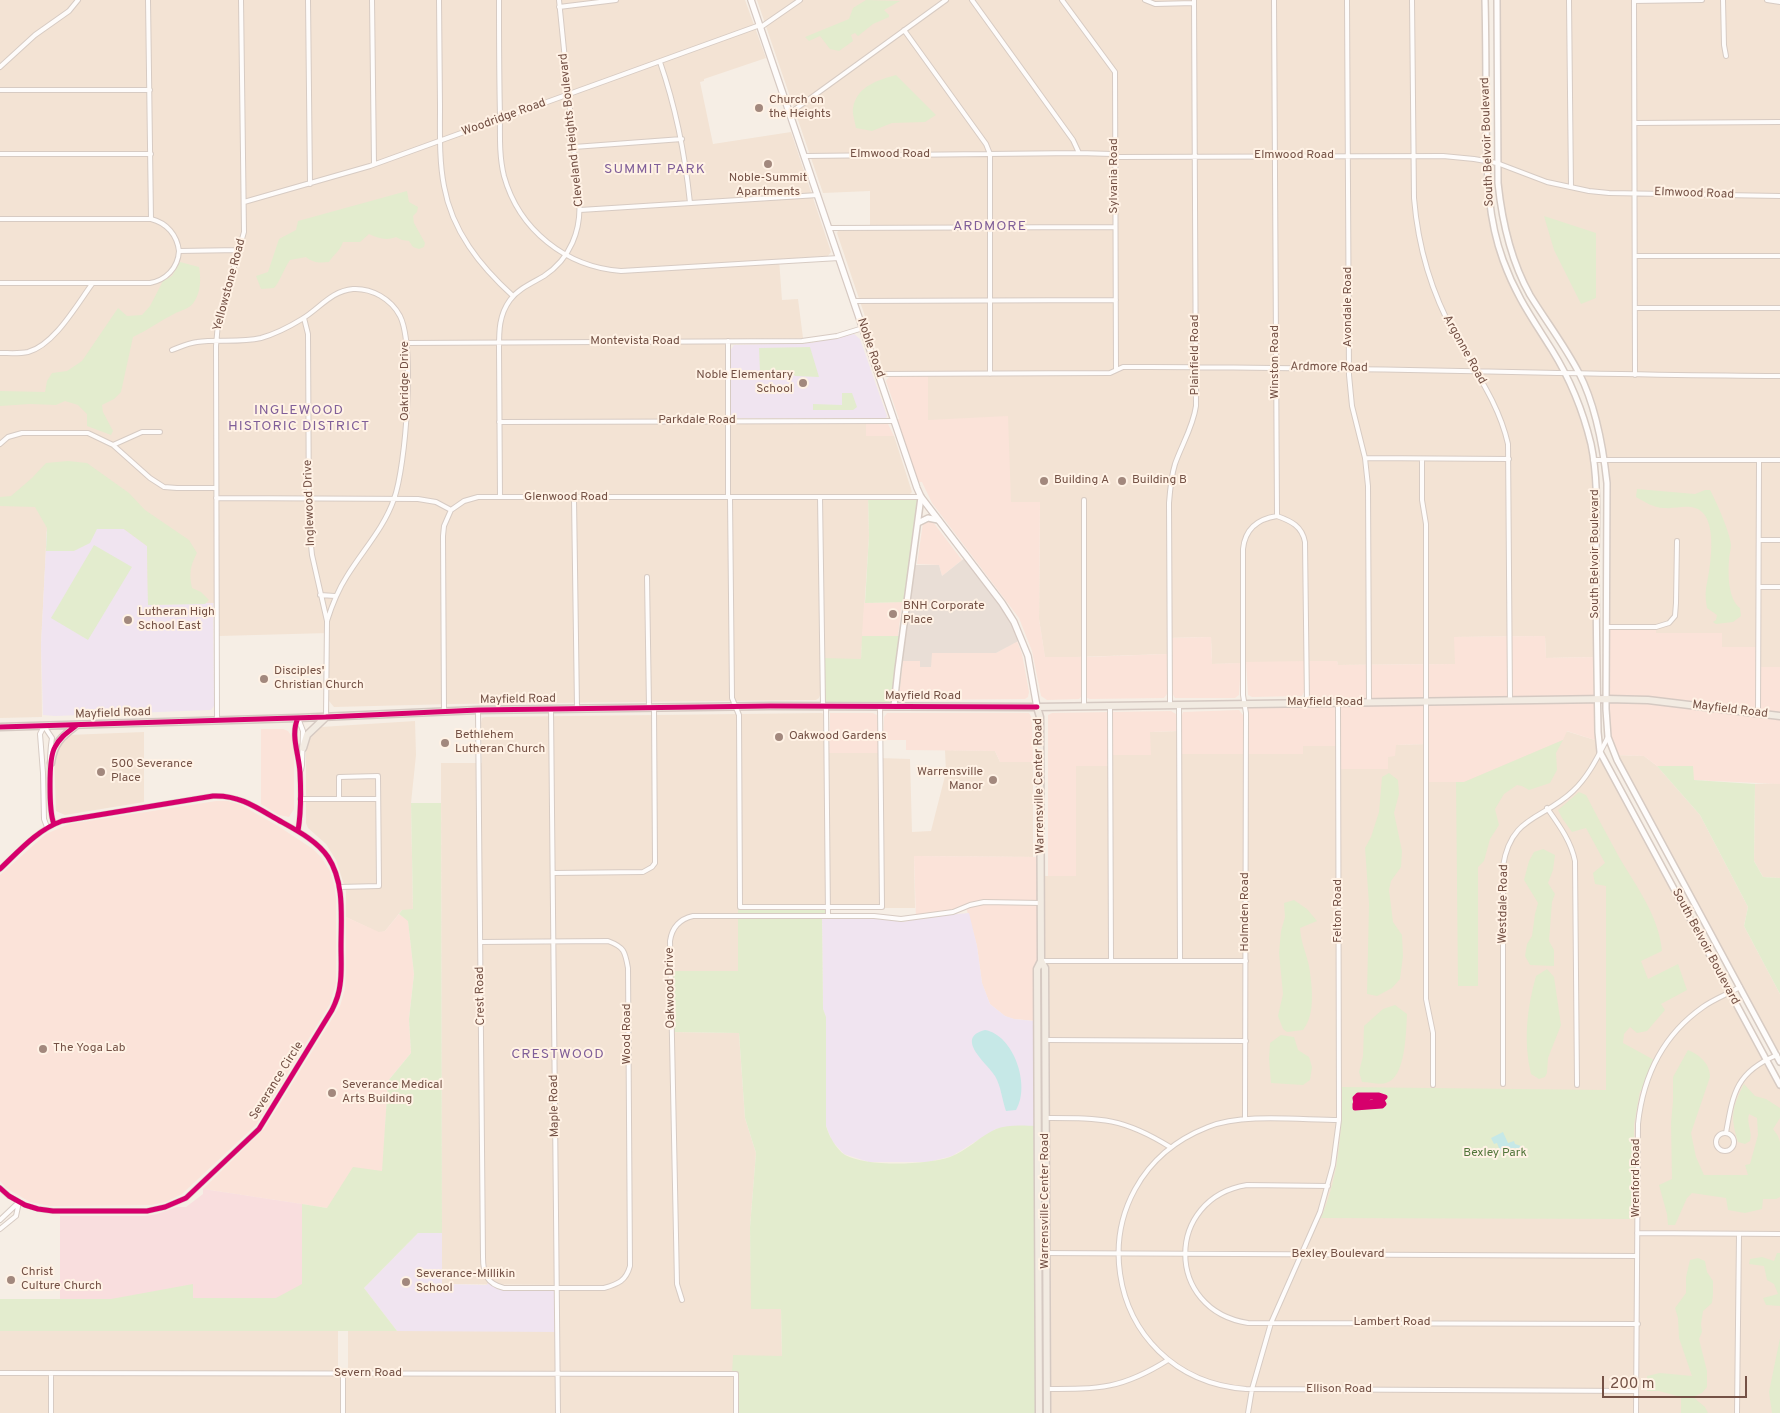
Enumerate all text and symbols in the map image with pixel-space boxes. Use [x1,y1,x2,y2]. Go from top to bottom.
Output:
street label: Cleveland Heights Boulevard [557,53,587,207]
street label: South Belvoir Boulevard [1479,77,1497,207]
place label: Church on the Heights [769,94,831,122]
street label: Woodridge Road [460,96,548,140]
marker: Church on the Heights [753,102,765,114]
street label: Sylvania Road [1108,138,1122,214]
street label: Elmwood Road [850,148,930,162]
street label: Elmwood Road [1254,149,1334,163]
marker: Noble-Summit Apartments [762,158,774,170]
district label: SUMMIT PARK [603,162,707,178]
place label: Noble-Summit Apartments [729,172,807,200]
street label: Elmwood Road [1654,185,1734,203]
district label: ARDMORE [952,219,1028,235]
street label: Yellowstone Road [211,237,249,333]
street label: Avondale Road [1342,267,1356,347]
street label: Argonne Road [1439,313,1489,387]
street label: Plainfield Road [1189,315,1203,395]
street label: Noble Road [853,316,887,380]
street label: Winston Road [1269,325,1283,399]
street label: Montevista Road [590,335,680,349]
street label: Oakridge Drive [399,341,413,421]
street label: Ardmore Road [1290,360,1368,376]
place label: Noble Elementary School [696,369,793,397]
marker: Noble Elementary School [797,377,809,389]
district label: INGLEWOOD HISTORIC DISTRICT [226,403,372,436]
street label: Parkdale Road [658,414,736,428]
street label: Inglewood Drive [301,459,319,547]
place label: Building A [1054,474,1109,488]
place label: Building B [1132,474,1187,488]
marker: Building A [1038,475,1050,487]
marker: Building B [1116,475,1128,487]
street label: South Belvoir Boulevard [1589,489,1603,619]
street label: Glenwood Road [524,491,608,505]
place label: BNH Corporate Place [903,600,985,628]
place label: Lutheran High School East [138,606,215,634]
marker: BNH Corporate Place [887,608,899,620]
marker: Lutheran High School East [122,614,134,626]
place label: Disciples' Christian Church [274,665,364,693]
marker: Disciples' Christian Church [258,673,270,685]
street label: Mayfield Road [885,690,961,704]
street label: Mayfield Road [480,692,556,708]
street label: Mayfield Road [1287,696,1363,710]
street label: Mayfield Road [1691,698,1769,722]
street label: Mayfield Road [75,705,151,723]
street label: Warrensville Center Road [1032,718,1048,854]
place label: Bethlehem Lutheran Church [455,729,545,757]
place label: Oakwood Gardens [789,730,887,744]
marker: Oakwood Gardens [773,731,785,743]
marker: Bethlehem Lutheran Church [439,737,451,749]
place label: 500 Severance Place [111,758,193,786]
marker: 500 Severance Place [95,766,107,778]
place label: Warrensville Manor [917,766,983,794]
marker: Warrensville Manor [987,774,999,786]
street label: Westdale Road [1496,864,1512,944]
street label: Holmden Road [1239,872,1253,952]
street label: Felton Road [1332,879,1346,943]
street label: South Belvoir Boulevard [1668,886,1742,1008]
street label: Oakwood Drive [663,947,679,1029]
street label: Crest Road [473,966,489,1026]
street label: Wood Road [621,1004,635,1064]
street label: Severance Circle [247,1039,307,1123]
place label: The Yoga Lab [53,1042,125,1056]
marker: The Yoga Lab [37,1043,49,1055]
district label: CRESTWOOD [510,1047,606,1063]
street label: Maple Road [547,1075,563,1137]
place label: Severance Medical Arts Building [342,1079,443,1107]
marker: Severance Medical Arts Building [326,1087,338,1099]
street label: Warrensville Center Road [1039,1133,1053,1269]
street label: Wrenford Road [1630,1138,1644,1218]
park label: Bexley Park [1463,1147,1527,1161]
street label: Bexley Boulevard [1291,1248,1385,1262]
place label: Christ Culture Church [21,1266,102,1294]
place label: Severance-Millikin School [416,1268,515,1296]
marker: Christ Culture Church [5,1274,17,1286]
marker: Severance-Millikin School [400,1276,412,1288]
street label: Lambert Road [1354,1316,1430,1330]
scale bar [1605,1366,1750,1398]
street label: Severn Road [334,1367,402,1381]
text: 200 m [1610,1375,1655,1394]
street label: Ellison Road [1306,1383,1372,1397]

